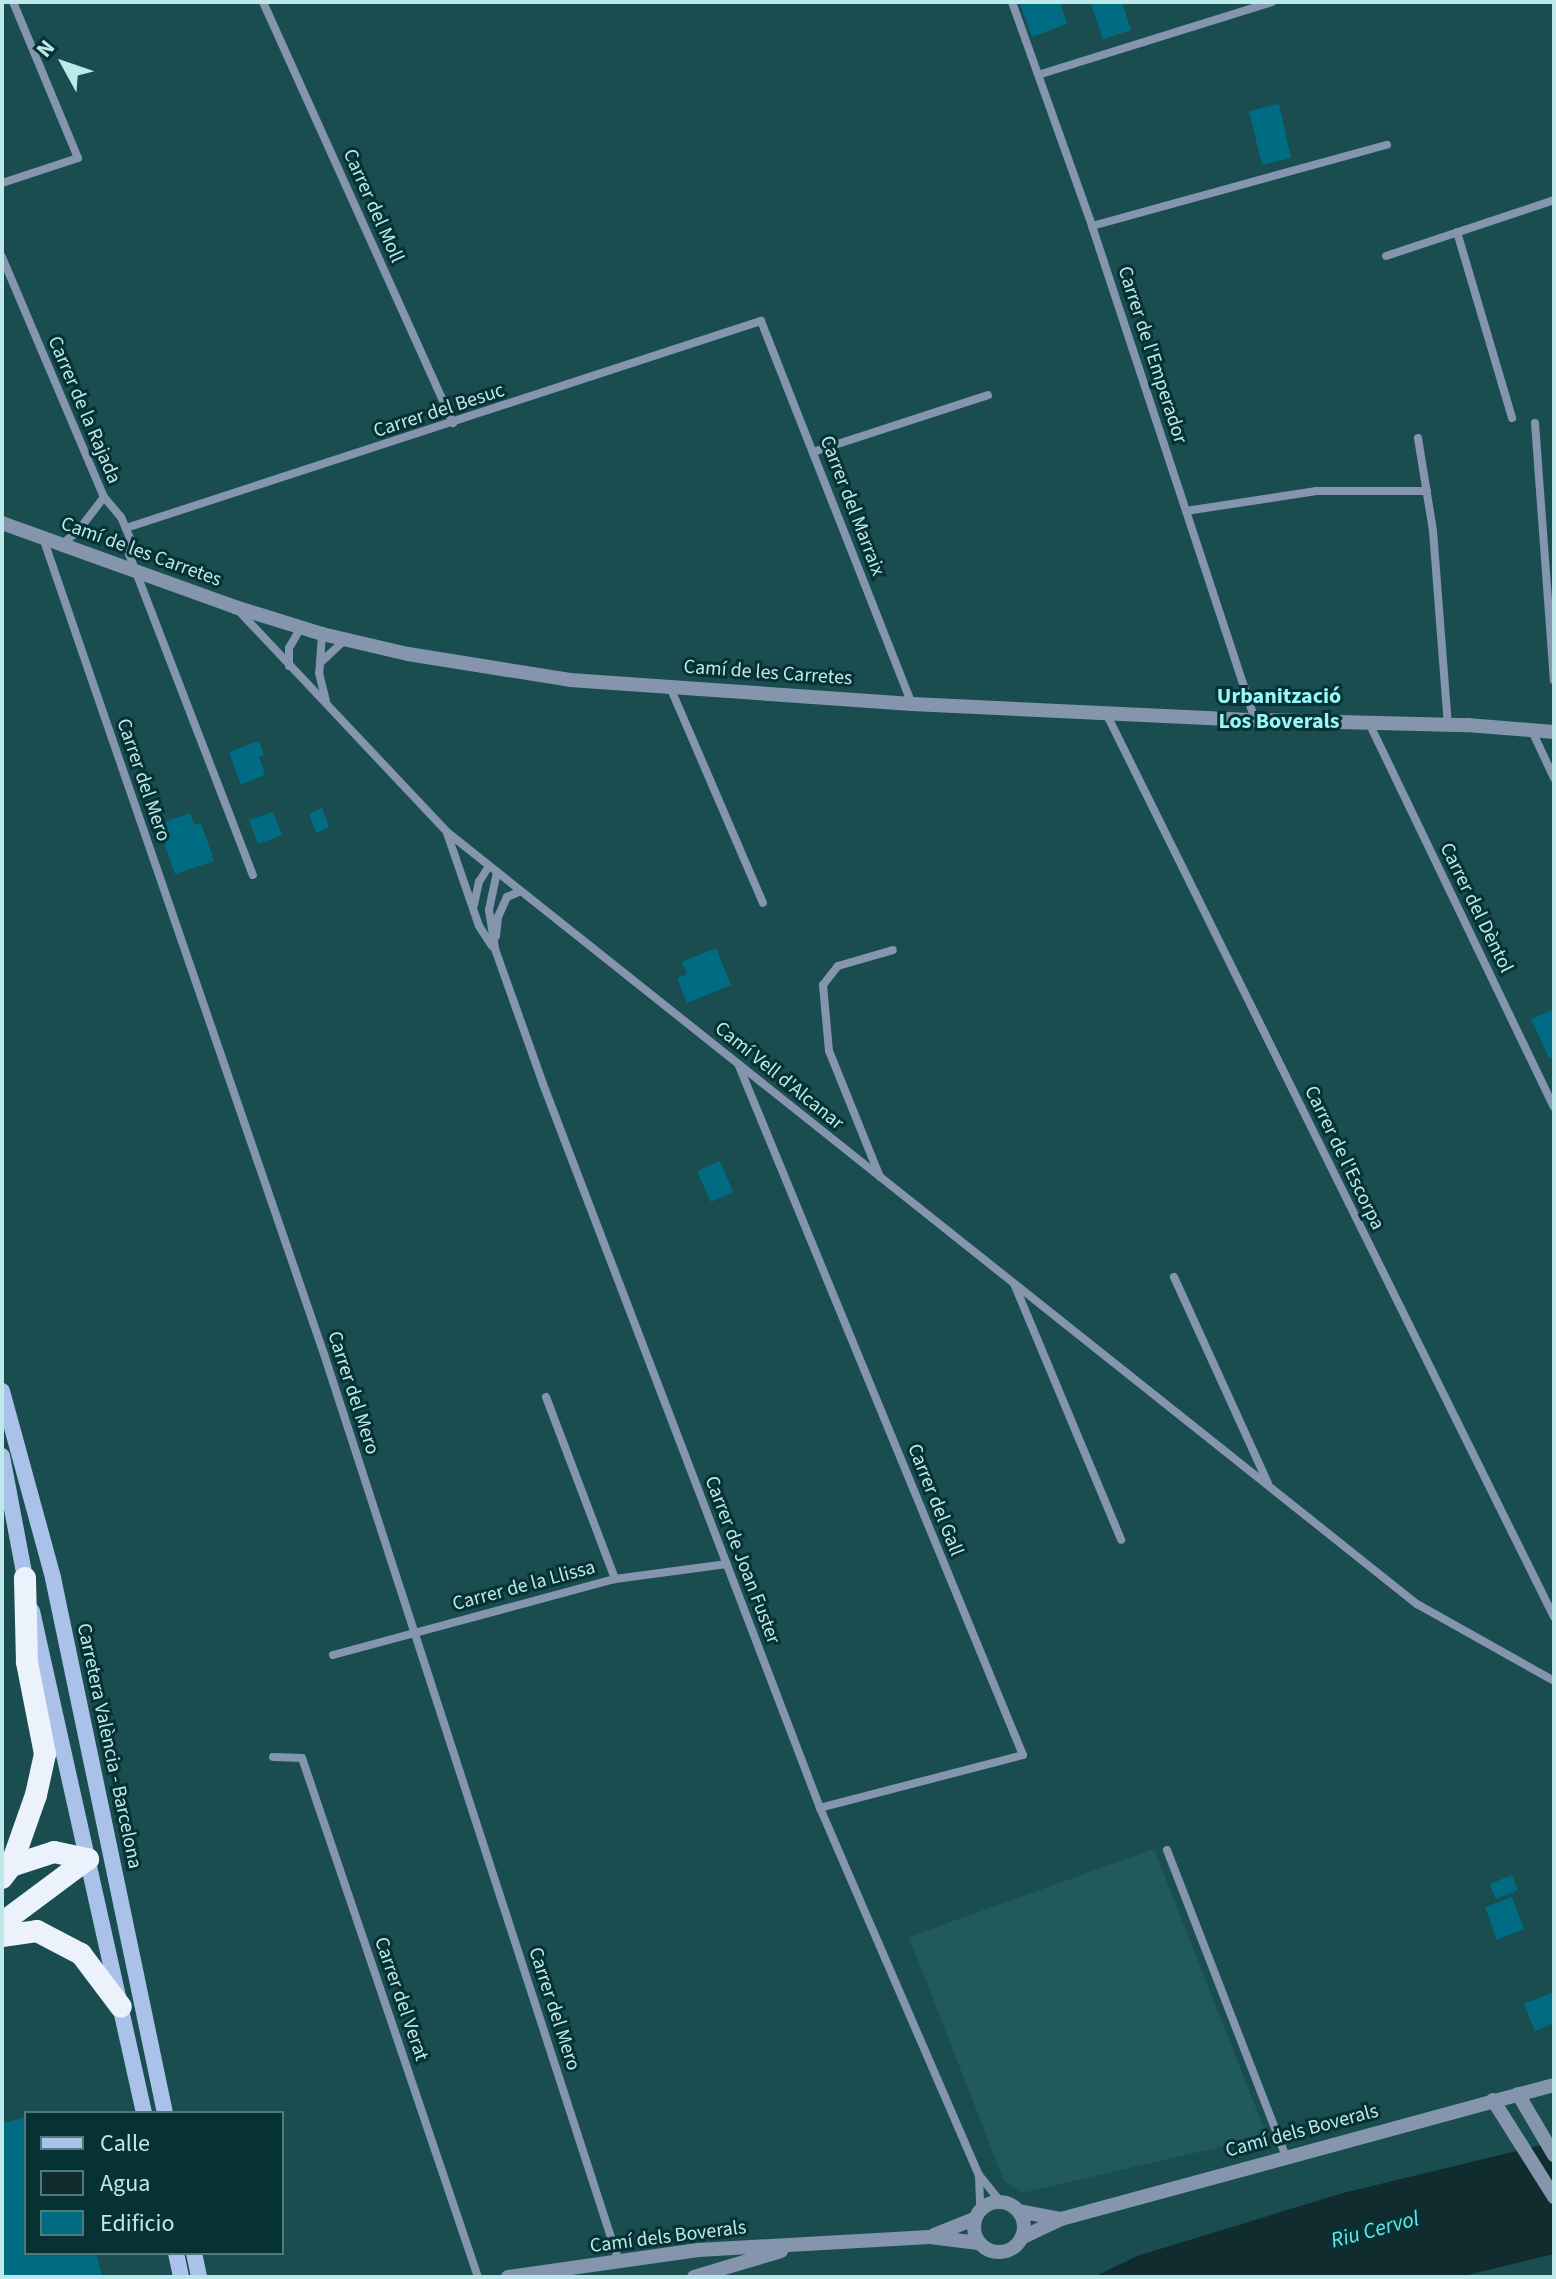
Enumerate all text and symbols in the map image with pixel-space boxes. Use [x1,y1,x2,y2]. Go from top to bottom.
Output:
north arrow [24,24,104,104]
text: N [29,33,63,64]
street label: Carrer del Moll [337,146,409,266]
street label: Carrer de l'Emperador [1112,263,1192,447]
street label: Carrer de la Rajada [42,333,126,487]
street label: Carrer del Besuc [371,379,507,443]
street label: Carrer del Marraix [814,433,890,579]
street label: Camí de les Carretes [57,512,225,592]
street label: Camí de les Carretes [683,655,853,691]
district label: Urbanització Los Boverals [1217,683,1341,734]
street label: Carrer del Mero [111,715,175,845]
street label: Carrer del Dèntol [1434,839,1518,977]
street label: Camí Vell d'Alcanar [710,1017,848,1135]
street label: Carrer de l'Escorpa [1299,1082,1389,1234]
street label: Carrer del Mero [322,1328,384,1458]
street label: Carrer del Gall [902,1440,968,1560]
street label: Carrer de Joan Fuster [699,1473,785,1647]
street label: Carrer de la Llissa [450,1555,598,1617]
street label: Carretera València - Barcelona [71,1621,147,1871]
street label: Carrer del Verat [369,1934,433,2064]
street label: Carrer del Mero [523,1944,585,2074]
street label: Camí dels Boverals [1223,2099,1381,2163]
legend [24,2111,284,2255]
text: Calle [100,2126,150,2161]
text: Agua [100,2166,150,2201]
text: Edificio [100,2206,174,2241]
water label: Riu Cervol [1328,2206,1422,2254]
street label: Camí dels Boverals [589,2216,747,2258]

